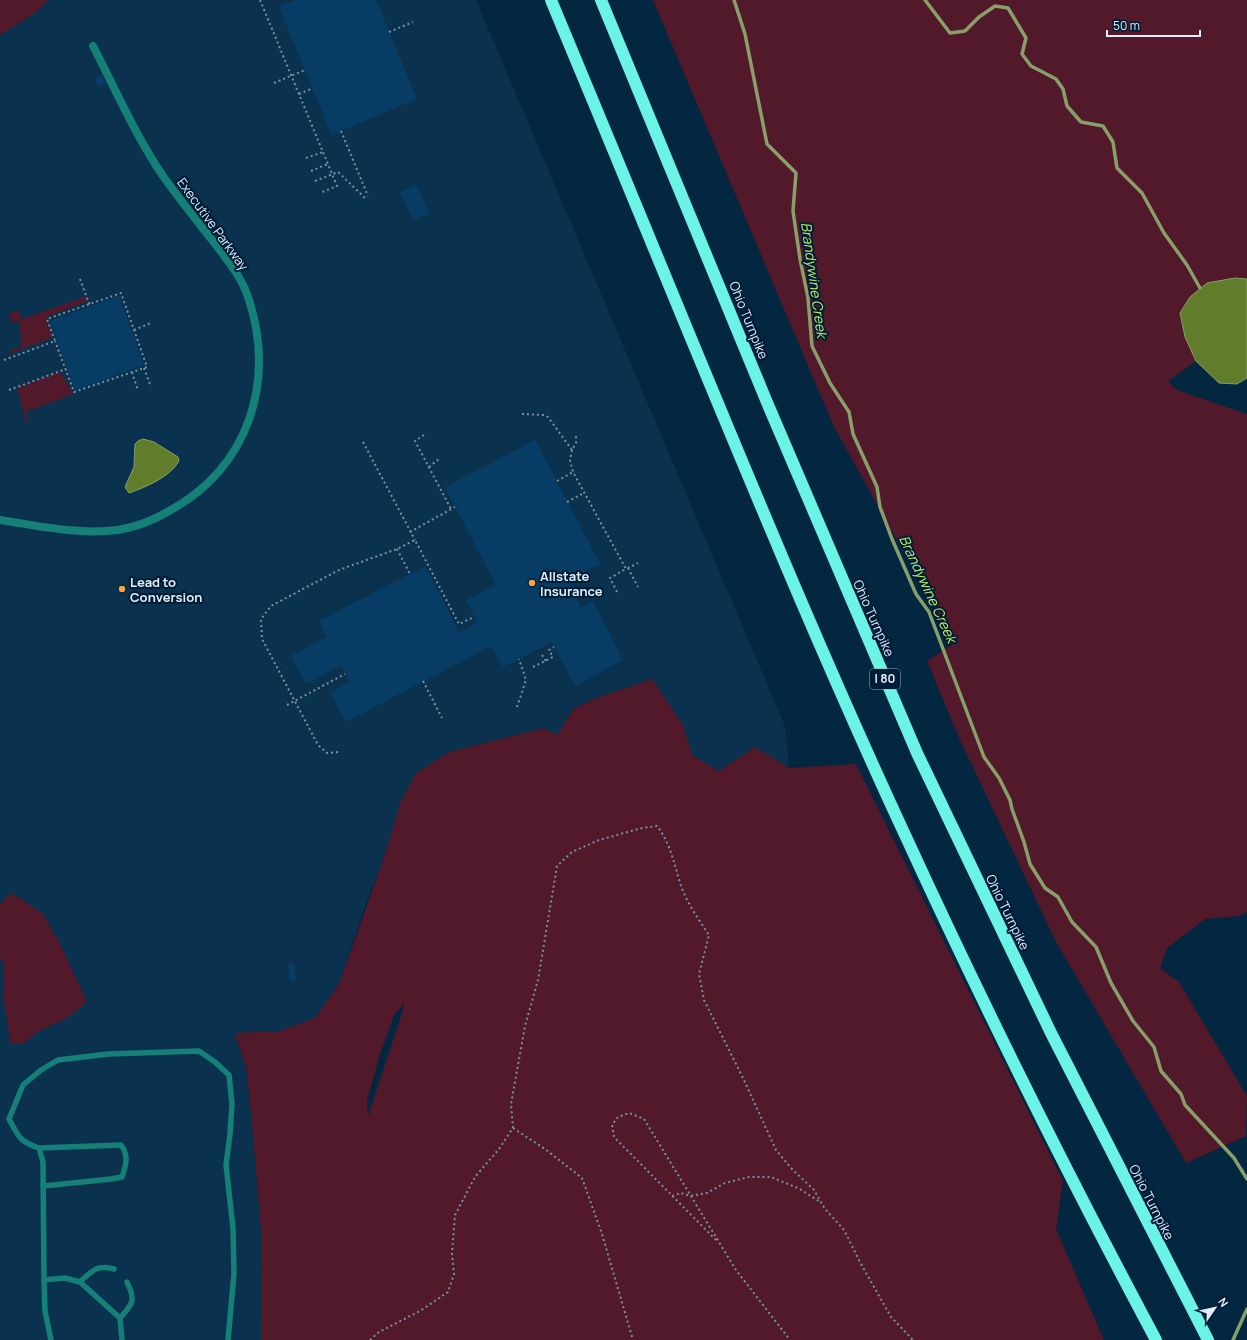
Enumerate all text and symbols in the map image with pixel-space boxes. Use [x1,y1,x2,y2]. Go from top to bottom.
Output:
scale bar [1107,12,1200,38]
text: 50 m [1113,17,1140,34]
street label: Executive Parkway [173,174,253,274]
water label: Brandywine Creek [797,221,832,341]
street label: Ohio Turnpike [725,278,773,362]
water label: Brandywine Creek [895,532,963,647]
place label: Allstate Insurance [540,567,603,600]
place label: Lead to Conversion [130,573,202,606]
street label: Ohio Turnpike [849,577,899,660]
marker: Allstate Insurance [527,578,537,588]
marker: Lead to Conversion [117,584,127,594]
road number: I 80 [870,669,900,689]
street label: Ohio Turnpike [982,871,1034,953]
street label: Ohio Turnpike [1125,1161,1179,1243]
north arrow [1195,1288,1235,1328]
text: N [1215,1295,1232,1310]

